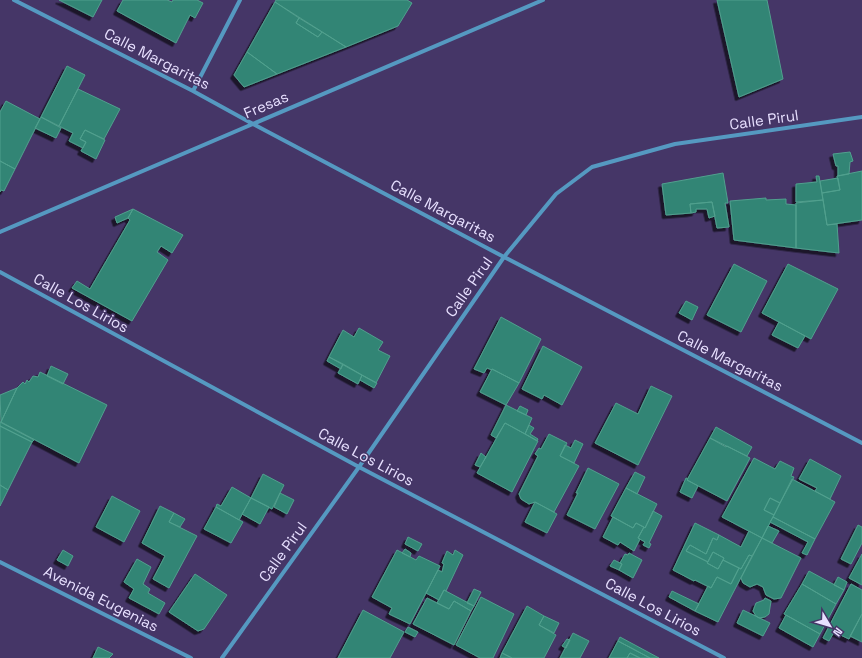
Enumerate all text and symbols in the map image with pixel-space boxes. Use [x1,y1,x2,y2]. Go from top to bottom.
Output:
street label: Calle Margaritas [101,24,213,93]
street label: Fresas [241,87,291,122]
street label: Calle Pirul [728,105,800,134]
street label: Calle Margaritas [387,175,499,246]
street label: Calle Pirul [441,253,496,321]
street label: Calle Los Lirios [30,269,132,337]
street label: Calle Margaritas [674,326,786,395]
street label: Calle Los Lirios [315,423,418,490]
street label: Calle Pirul [254,518,311,585]
street label: Avenida Eugenias [41,561,162,636]
street label: Calle Los Lirios [602,573,705,640]
north arrow [810,606,850,646]
text: N [830,625,846,639]

